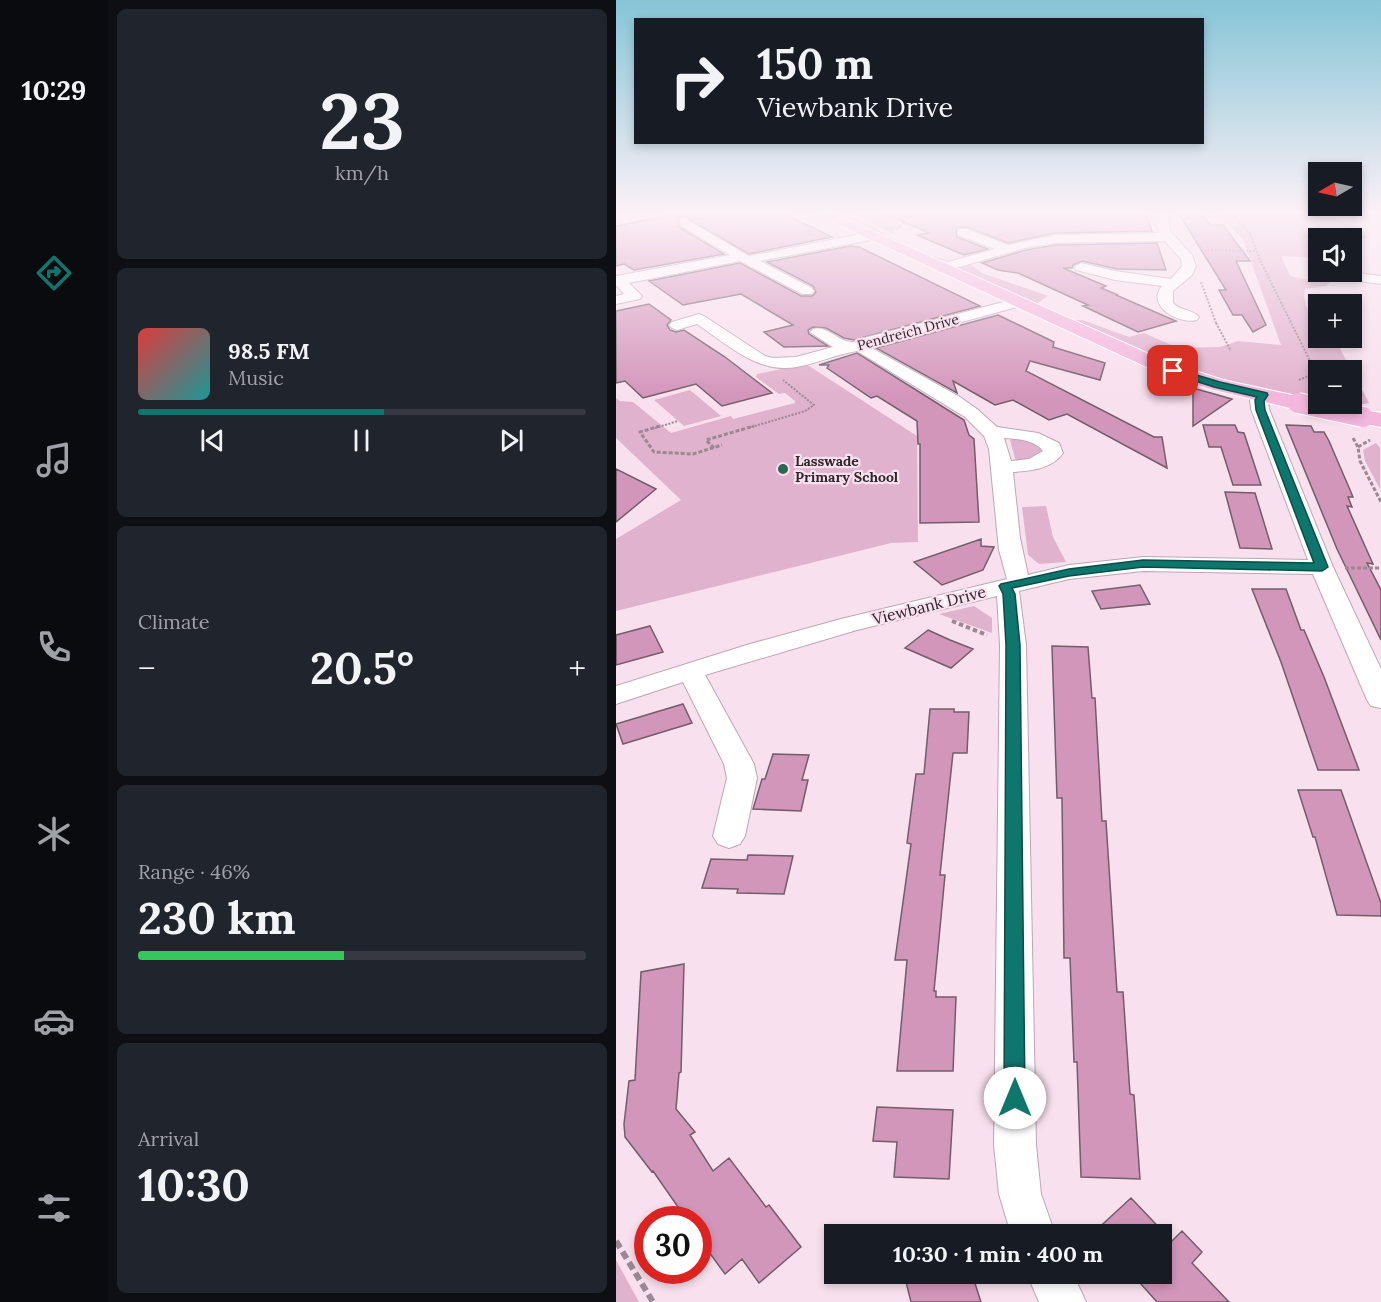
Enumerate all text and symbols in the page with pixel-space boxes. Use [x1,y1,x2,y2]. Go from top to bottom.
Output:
text: 150 m [757,37,873,91]
icon: right [658,42,736,120]
text: 23 [319,71,405,170]
text: 10:29 [22,73,86,107]
text: Viewbank Drive [757,90,953,124]
text: km/h [335,160,389,185]
north arrow [1308,162,1362,216]
map controls [1308,162,1362,414]
button: sound [1308,228,1362,282]
icon: directions [33,252,75,294]
button: + [1308,294,1362,348]
street label: Pendreich Drive [855,310,961,354]
text: 98.5 FM [228,337,310,365]
pin [1147,345,1198,396]
icon: arrive [1156,354,1189,387]
button: − [1308,360,1362,414]
text: Music [228,365,284,390]
icon: previous [196,424,229,457]
icon: pause [345,424,378,457]
icon: next [495,424,528,457]
icon: music [33,439,75,481]
place label: Lasswade Primary School [795,452,899,486]
marker: Lasswade Primary School [776,462,790,476]
street label: Viewbank Drive [869,581,988,629]
text: Climate [138,609,210,634]
icon: phone [33,626,75,668]
text: 20.5° [310,639,414,696]
text: − [138,647,156,689]
text: + [568,647,586,689]
icon: climate [33,813,75,855]
text: Range · 46% [138,859,250,884]
text: 230 km [138,889,296,946]
icon: car [33,1000,75,1042]
position arrow [983,1066,1047,1130]
text: Arrival [138,1126,199,1151]
text: 10:30 [138,1156,250,1213]
icon: filters [33,1187,75,1229]
speed limit sign: 30 [634,1206,712,1284]
text: 10:30 · 1 min · 400 m [893,1240,1103,1268]

